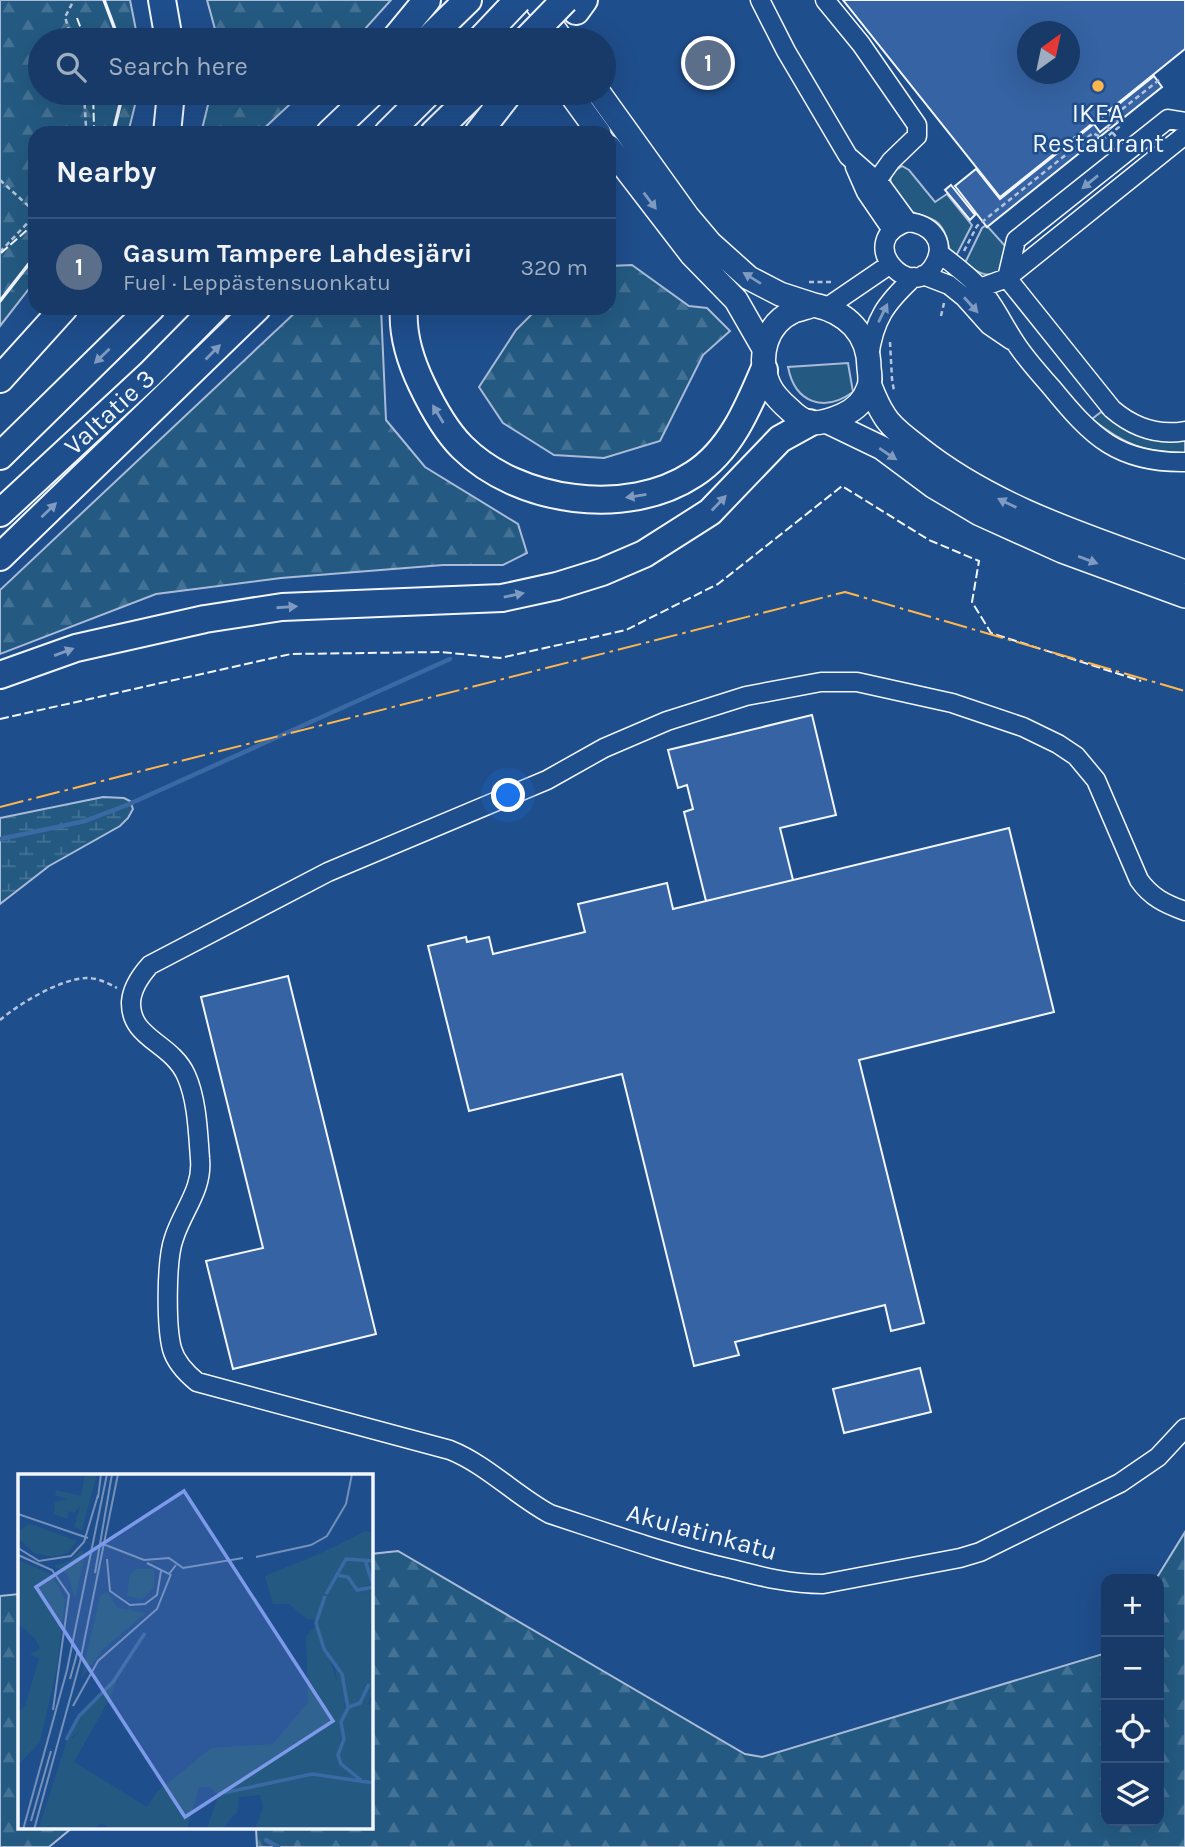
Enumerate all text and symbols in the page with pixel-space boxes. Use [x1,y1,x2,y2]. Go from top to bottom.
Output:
north arrow [1017,21,1080,84]
search box [28,28,616,105]
pin: 1 [685,37,731,89]
icon: search [52,48,90,86]
text: Search here [108,51,248,82]
marker: IKEA Restaurant [1090,78,1106,94]
place label: IKEA Restaurant [1032,98,1164,159]
text: Nearby [56,154,156,190]
one-way arrow [1081,174,1099,189]
one-way arrow [643,192,657,211]
text: Gasum Tampere Lahdesjärvi [123,238,472,269]
text: 1 [75,254,83,281]
text: 320 m [520,254,588,281]
text: Fuel · Leppästensuonkatu [123,269,391,296]
one-way arrow [742,272,762,285]
one-way arrow [963,296,979,314]
one-way arrow [878,303,889,323]
one-way arrow [204,344,221,360]
one-way arrow [94,347,111,363]
street label: Valtatie 3 [58,362,161,461]
one-way arrow [432,405,445,424]
one-way arrow [878,447,898,460]
one-way arrow [625,491,647,502]
one-way arrow [710,495,726,512]
one-way arrow [997,498,1017,509]
one-way arrow [40,502,57,518]
one-way arrow [1077,555,1098,566]
one-way arrow [503,590,525,601]
one-way arrow [276,602,298,613]
one-way arrow [54,646,75,657]
your location [491,778,525,812]
inset map [18,1474,373,1829]
street label: Akulatinkatu [623,1497,781,1567]
map controls [1101,1574,1164,1826]
button: + [1101,1574,1164,1637]
button: − [1101,1637,1164,1700]
button: locate [1101,1700,1164,1763]
button: layers [1101,1763,1164,1826]

